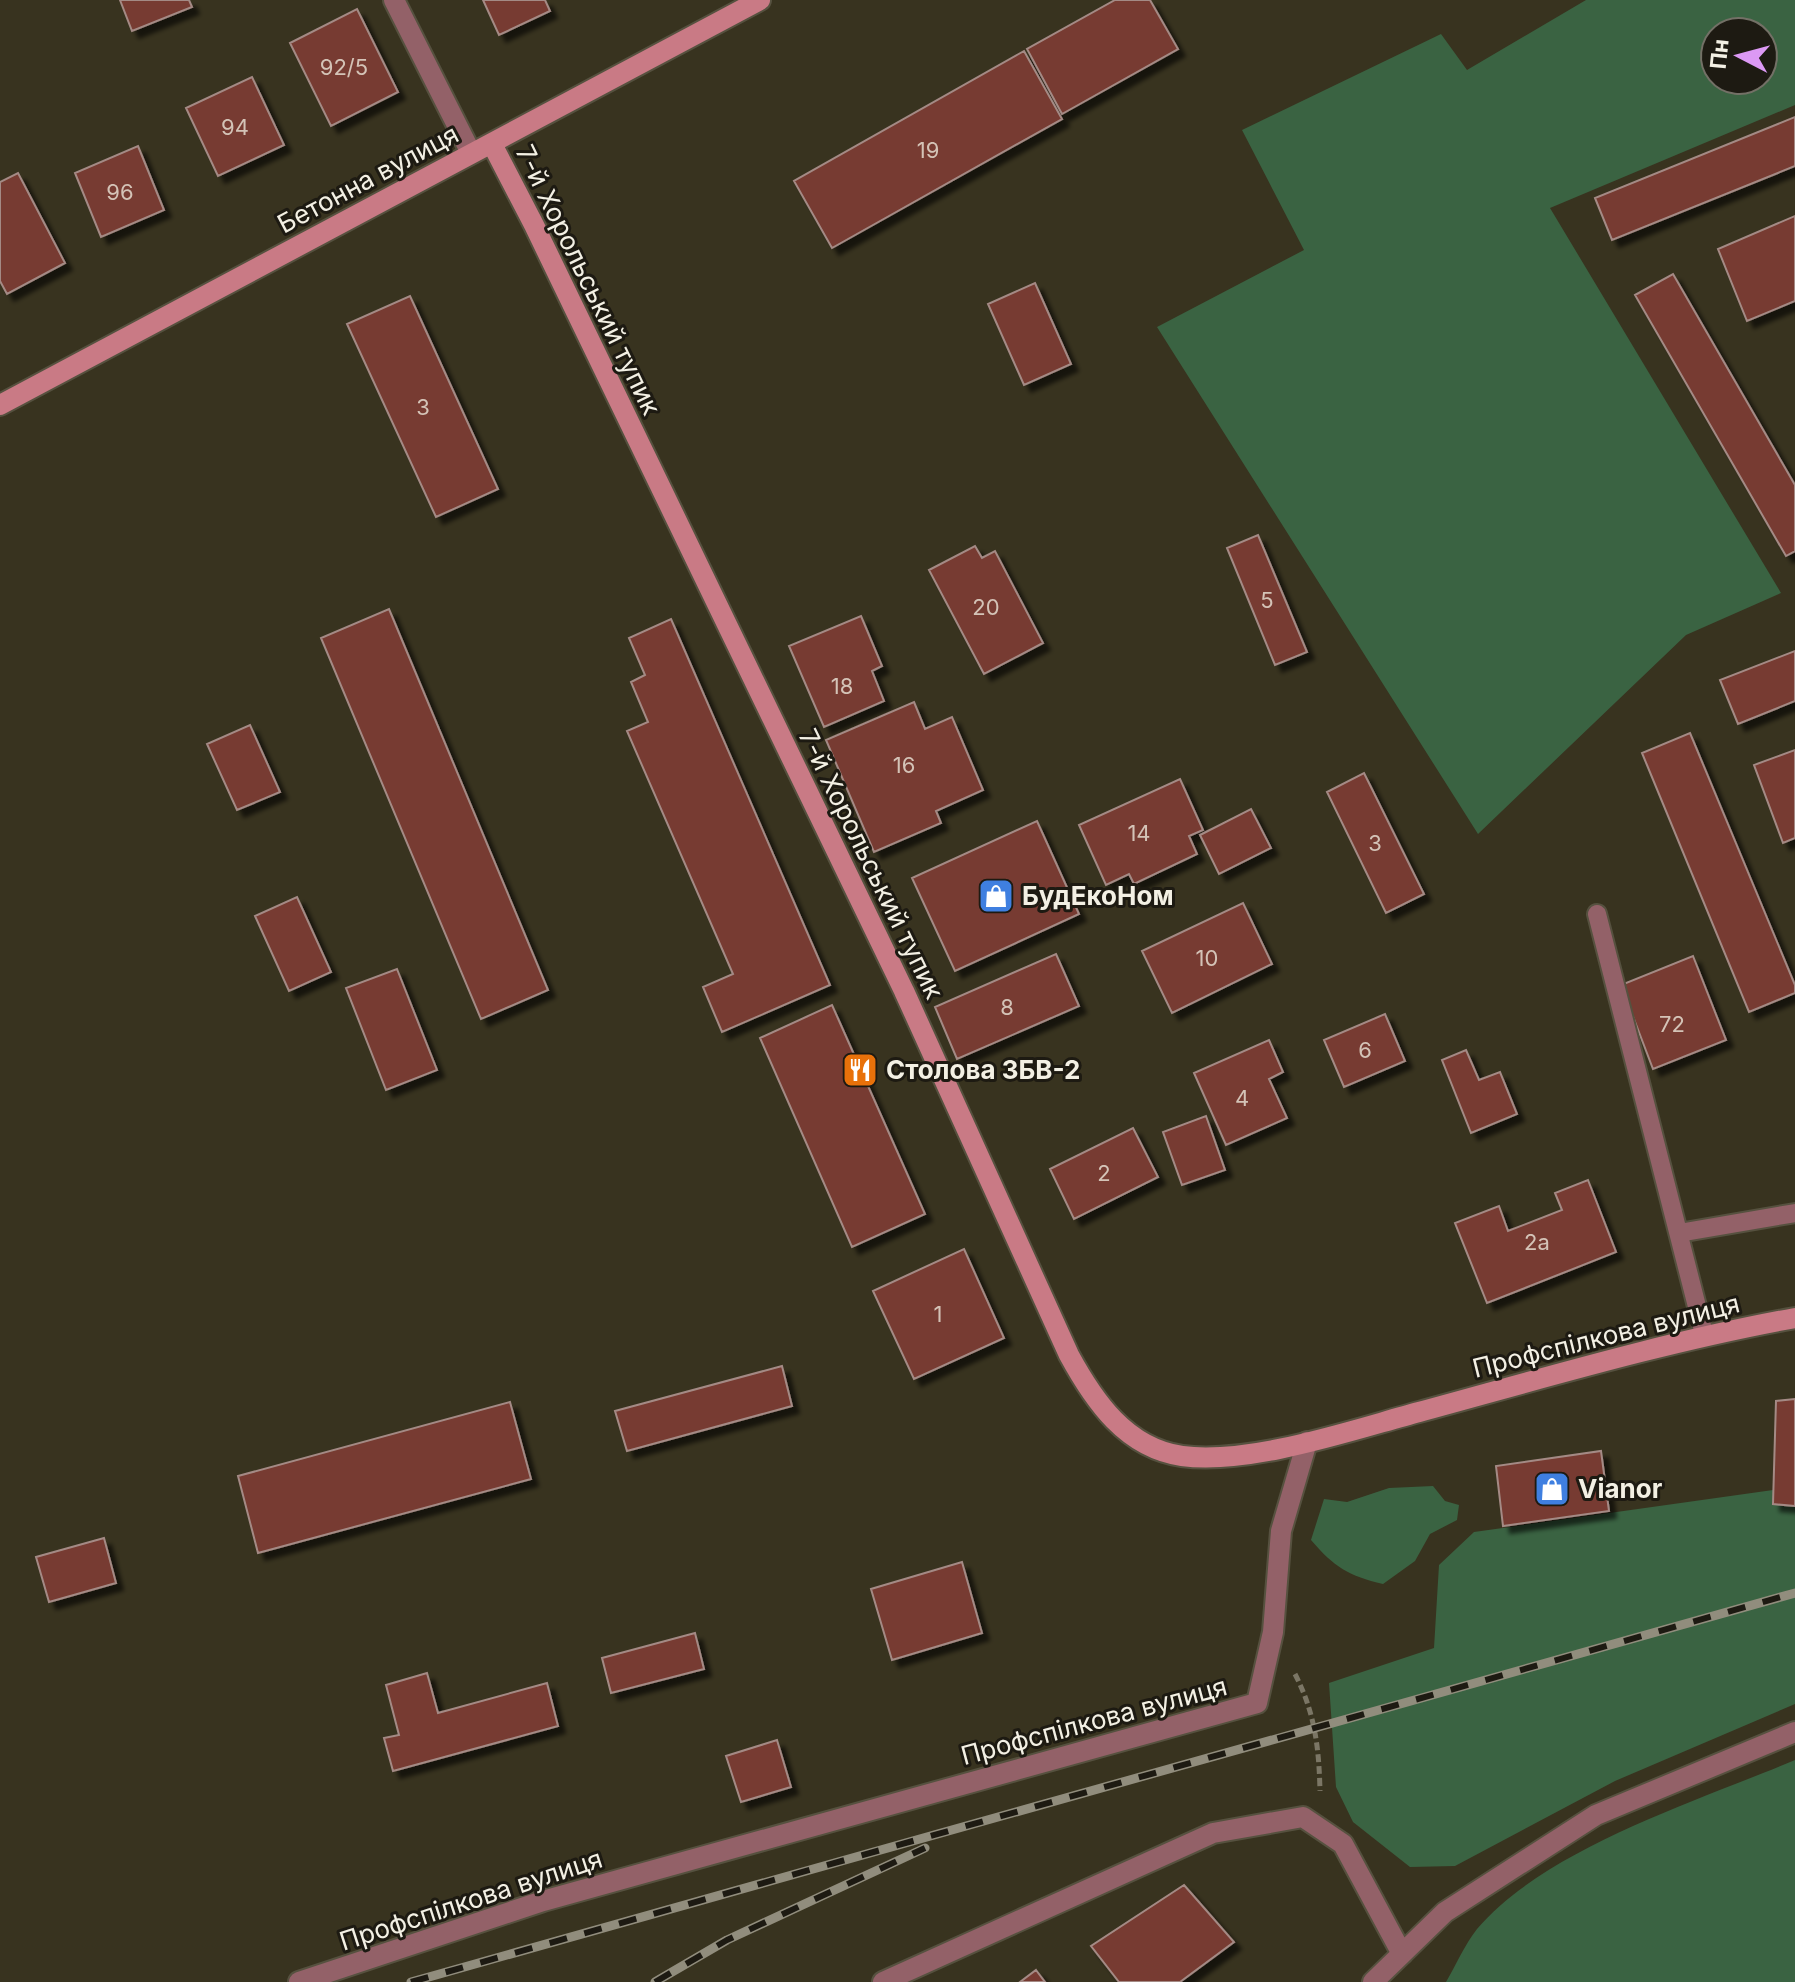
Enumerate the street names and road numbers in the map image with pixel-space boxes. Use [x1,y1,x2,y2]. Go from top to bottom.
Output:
street label: Бетонна вулиця [272,118,463,239]
street label: 7-й Хорольський тупик [510,140,667,420]
street label: 7-й Хорольський тупик [793,724,950,1004]
street label: Профспілкова вулиця [1469,1287,1743,1384]
street label: Профспілкова вулиця [957,1670,1230,1771]
street label: Профспілкова вулиця [336,1842,606,1957]

